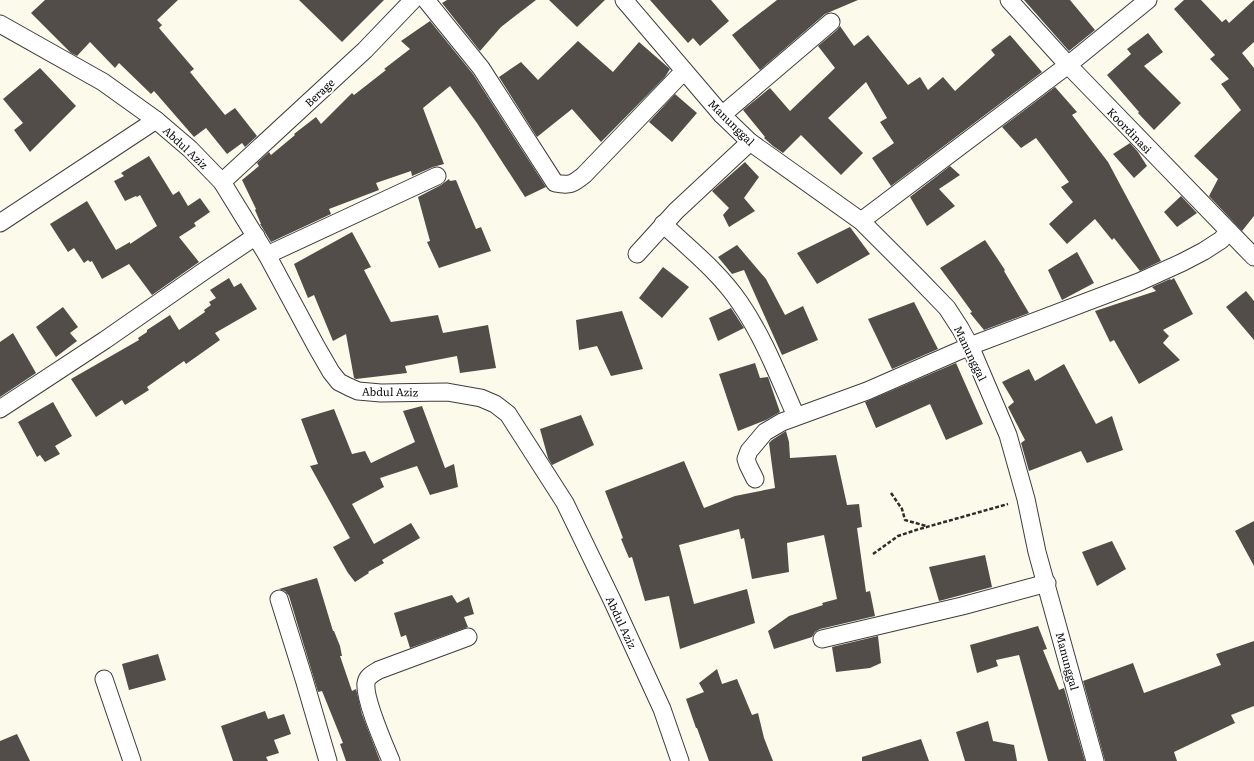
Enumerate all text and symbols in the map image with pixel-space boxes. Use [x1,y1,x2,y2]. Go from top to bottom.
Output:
street label: Berage [301,74,338,110]
street label: Manunggal [705,95,759,149]
street label: Koordinasi [1104,104,1156,157]
street label: Abdul Aziz [160,122,213,173]
street label: Manunggal [951,323,991,384]
street label: Abdul Aziz [362,383,419,400]
street label: Abdul Aziz [603,593,641,652]
street label: Manunggal [1053,630,1084,692]

